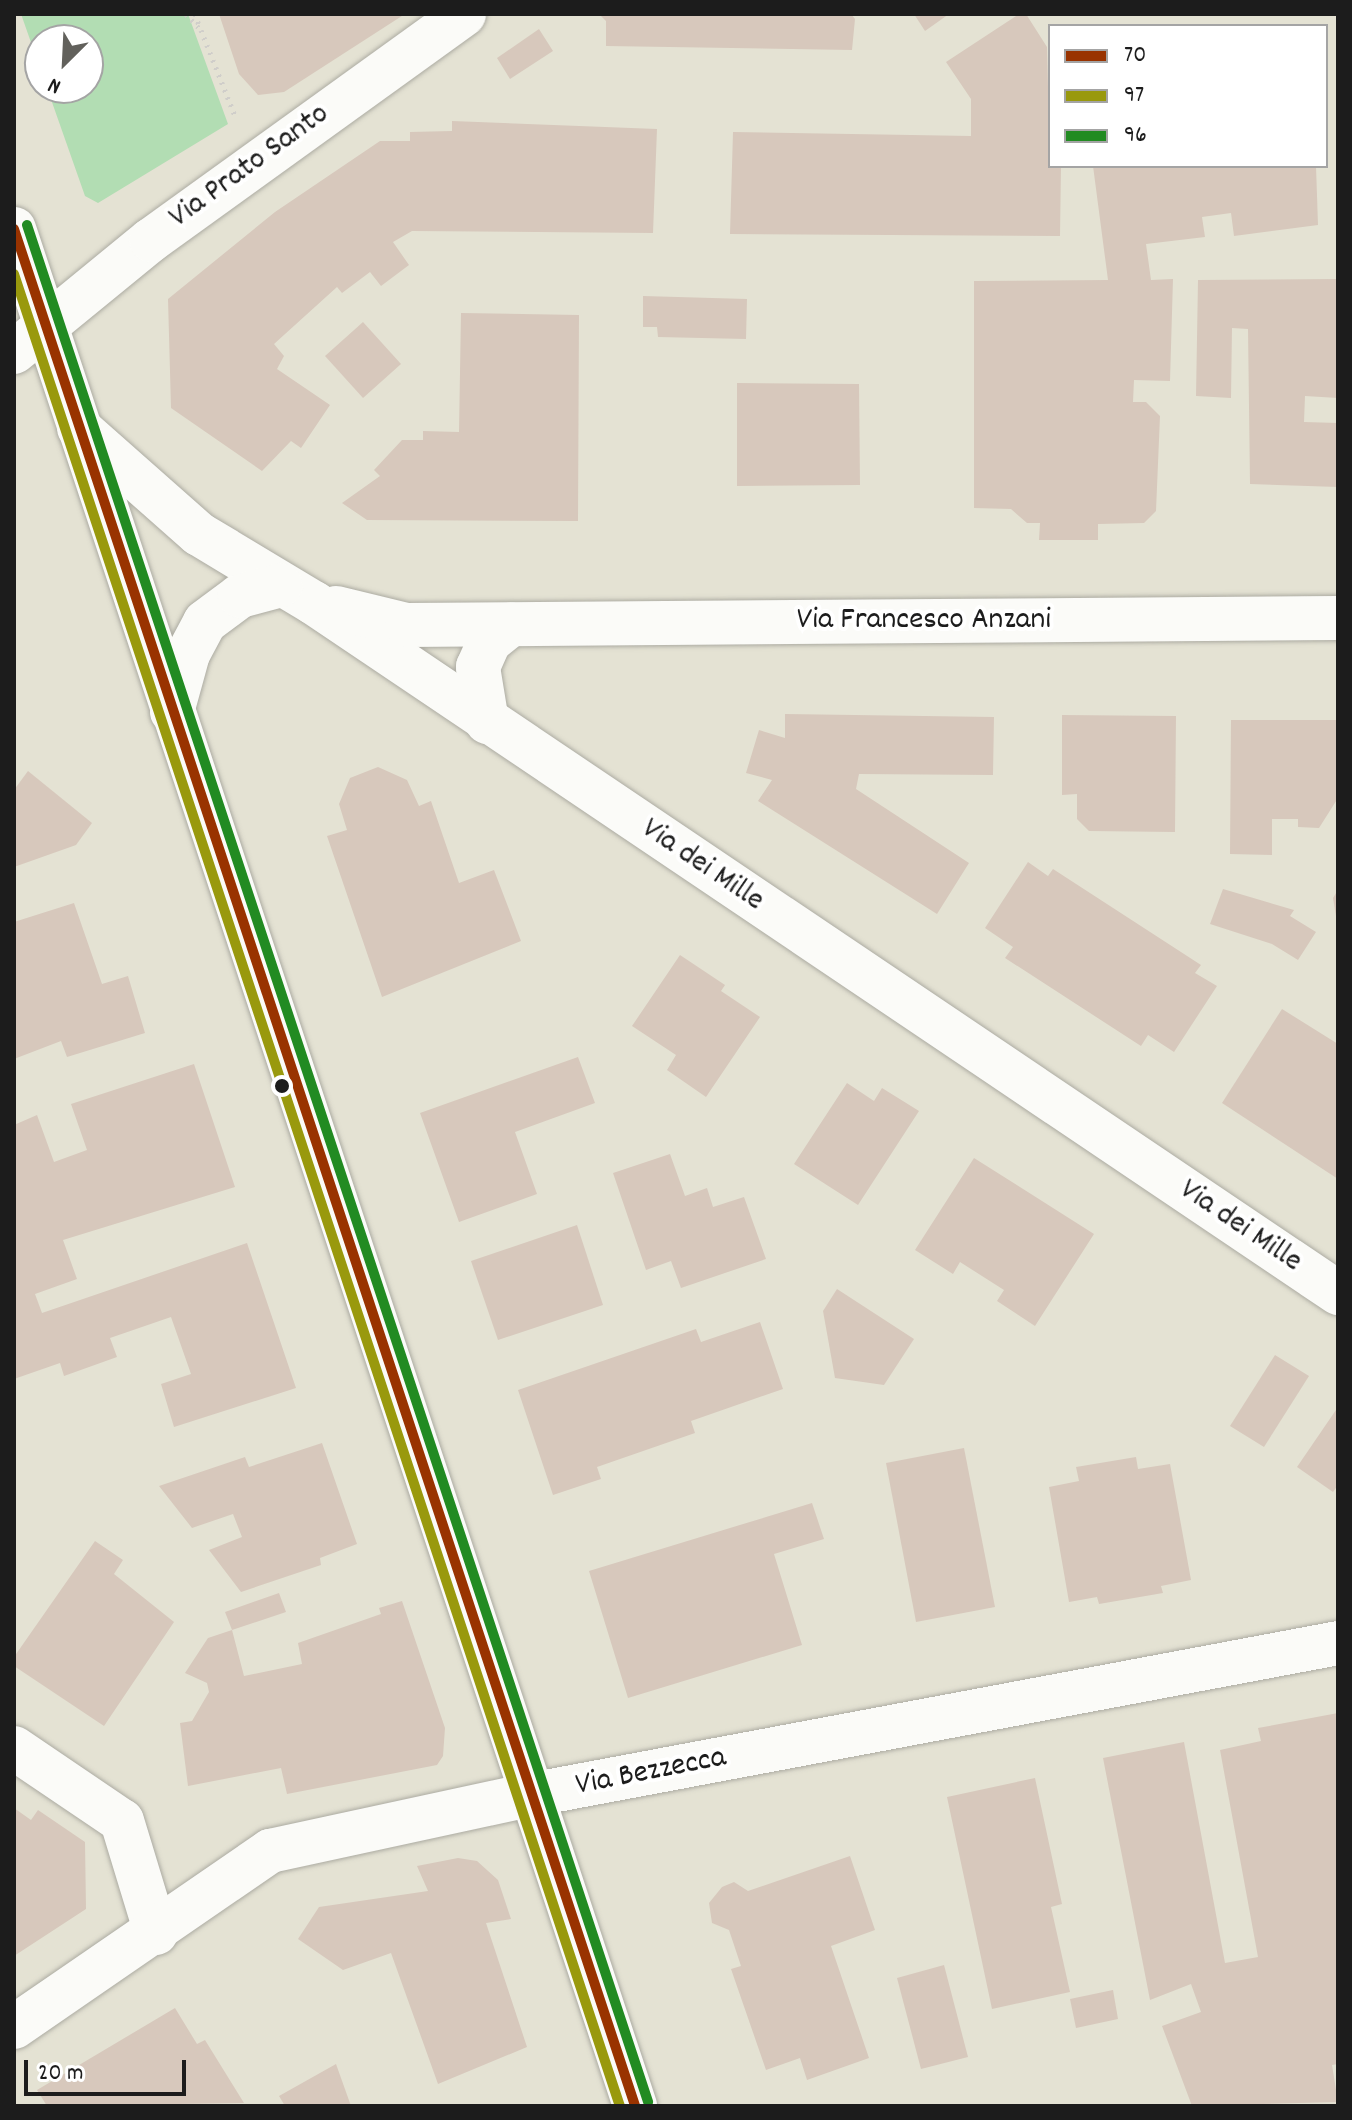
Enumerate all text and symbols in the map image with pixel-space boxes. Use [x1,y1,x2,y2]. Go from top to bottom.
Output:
north arrow [24,24,104,104]
legend [1048,24,1328,168]
text: 70 [1124,39,1146,73]
text: N [44,68,66,101]
text: 97 [1124,79,1144,113]
street label: Via Prato Santo [163,96,337,238]
text: 96 [1124,119,1147,153]
street label: Via Francesco Anzani [797,602,1051,640]
street label: Via dei Mille [633,811,771,921]
unlabelled marker [274,1078,290,1094]
street label: Via dei Mille [1171,1172,1309,1282]
street label: Via Bezzecca [573,1740,729,1806]
scale bar [28,2044,190,2094]
text: 20 m [38,2057,84,2091]

